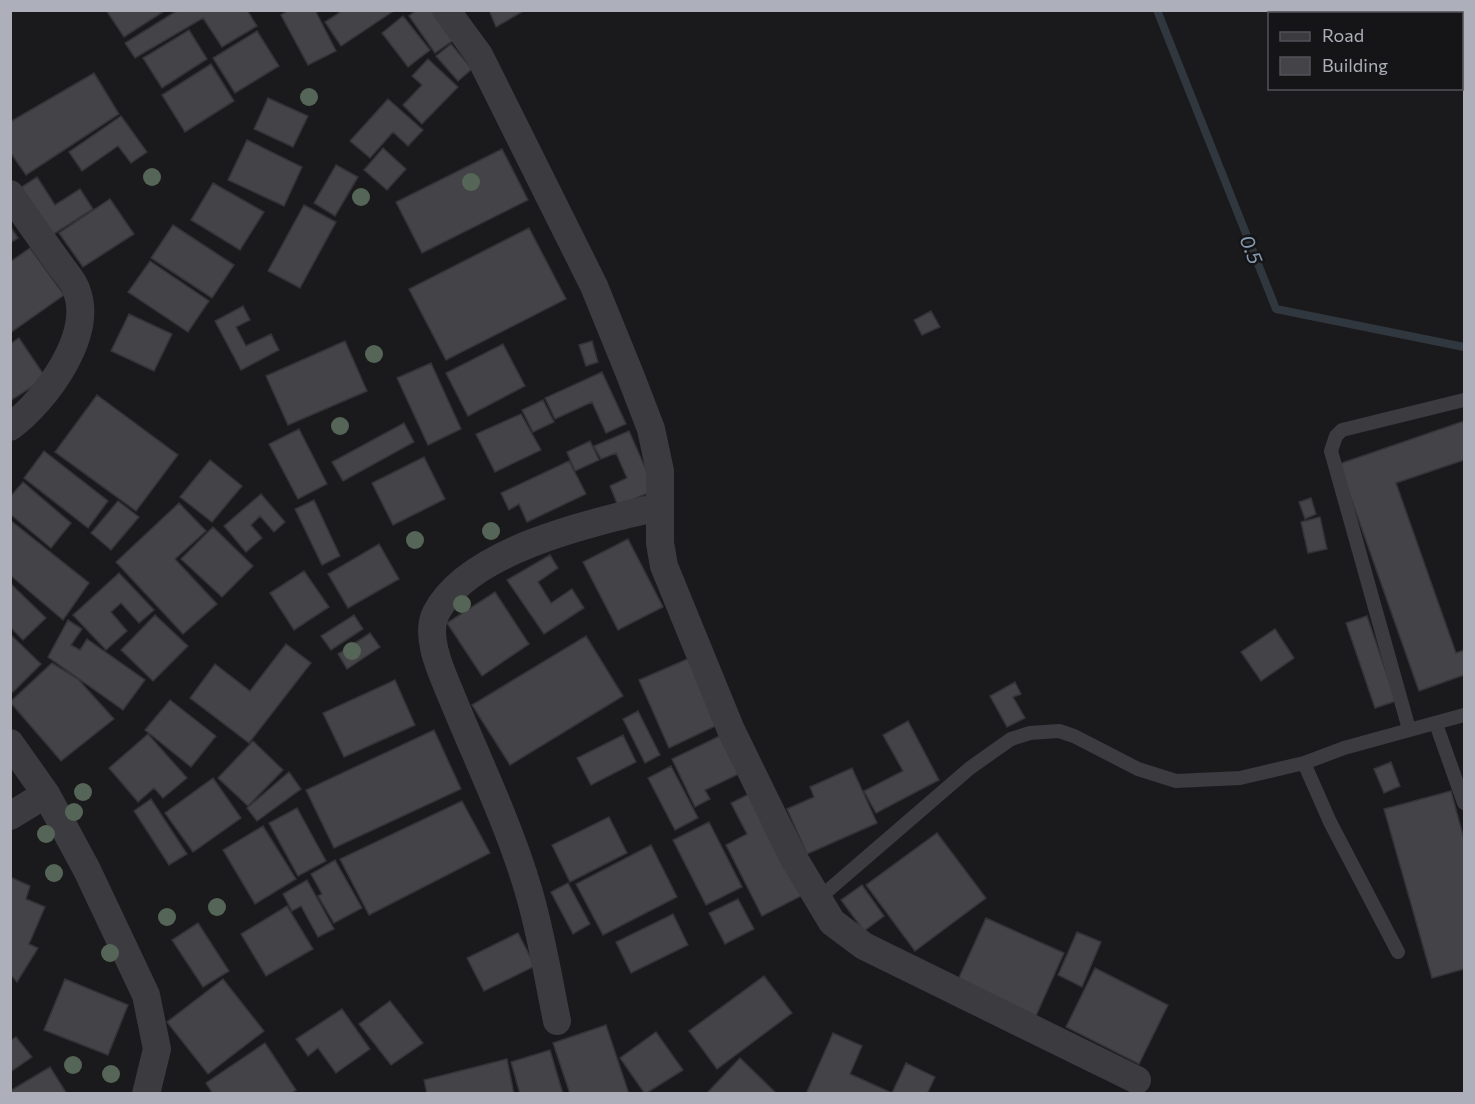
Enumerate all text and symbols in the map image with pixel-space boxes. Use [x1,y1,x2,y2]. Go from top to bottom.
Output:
legend [1268,12,1463,90]
text: Road [1322,24,1364,46]
text: Building [1322,54,1388,76]
water label: 0.5 [1235,231,1269,268]

